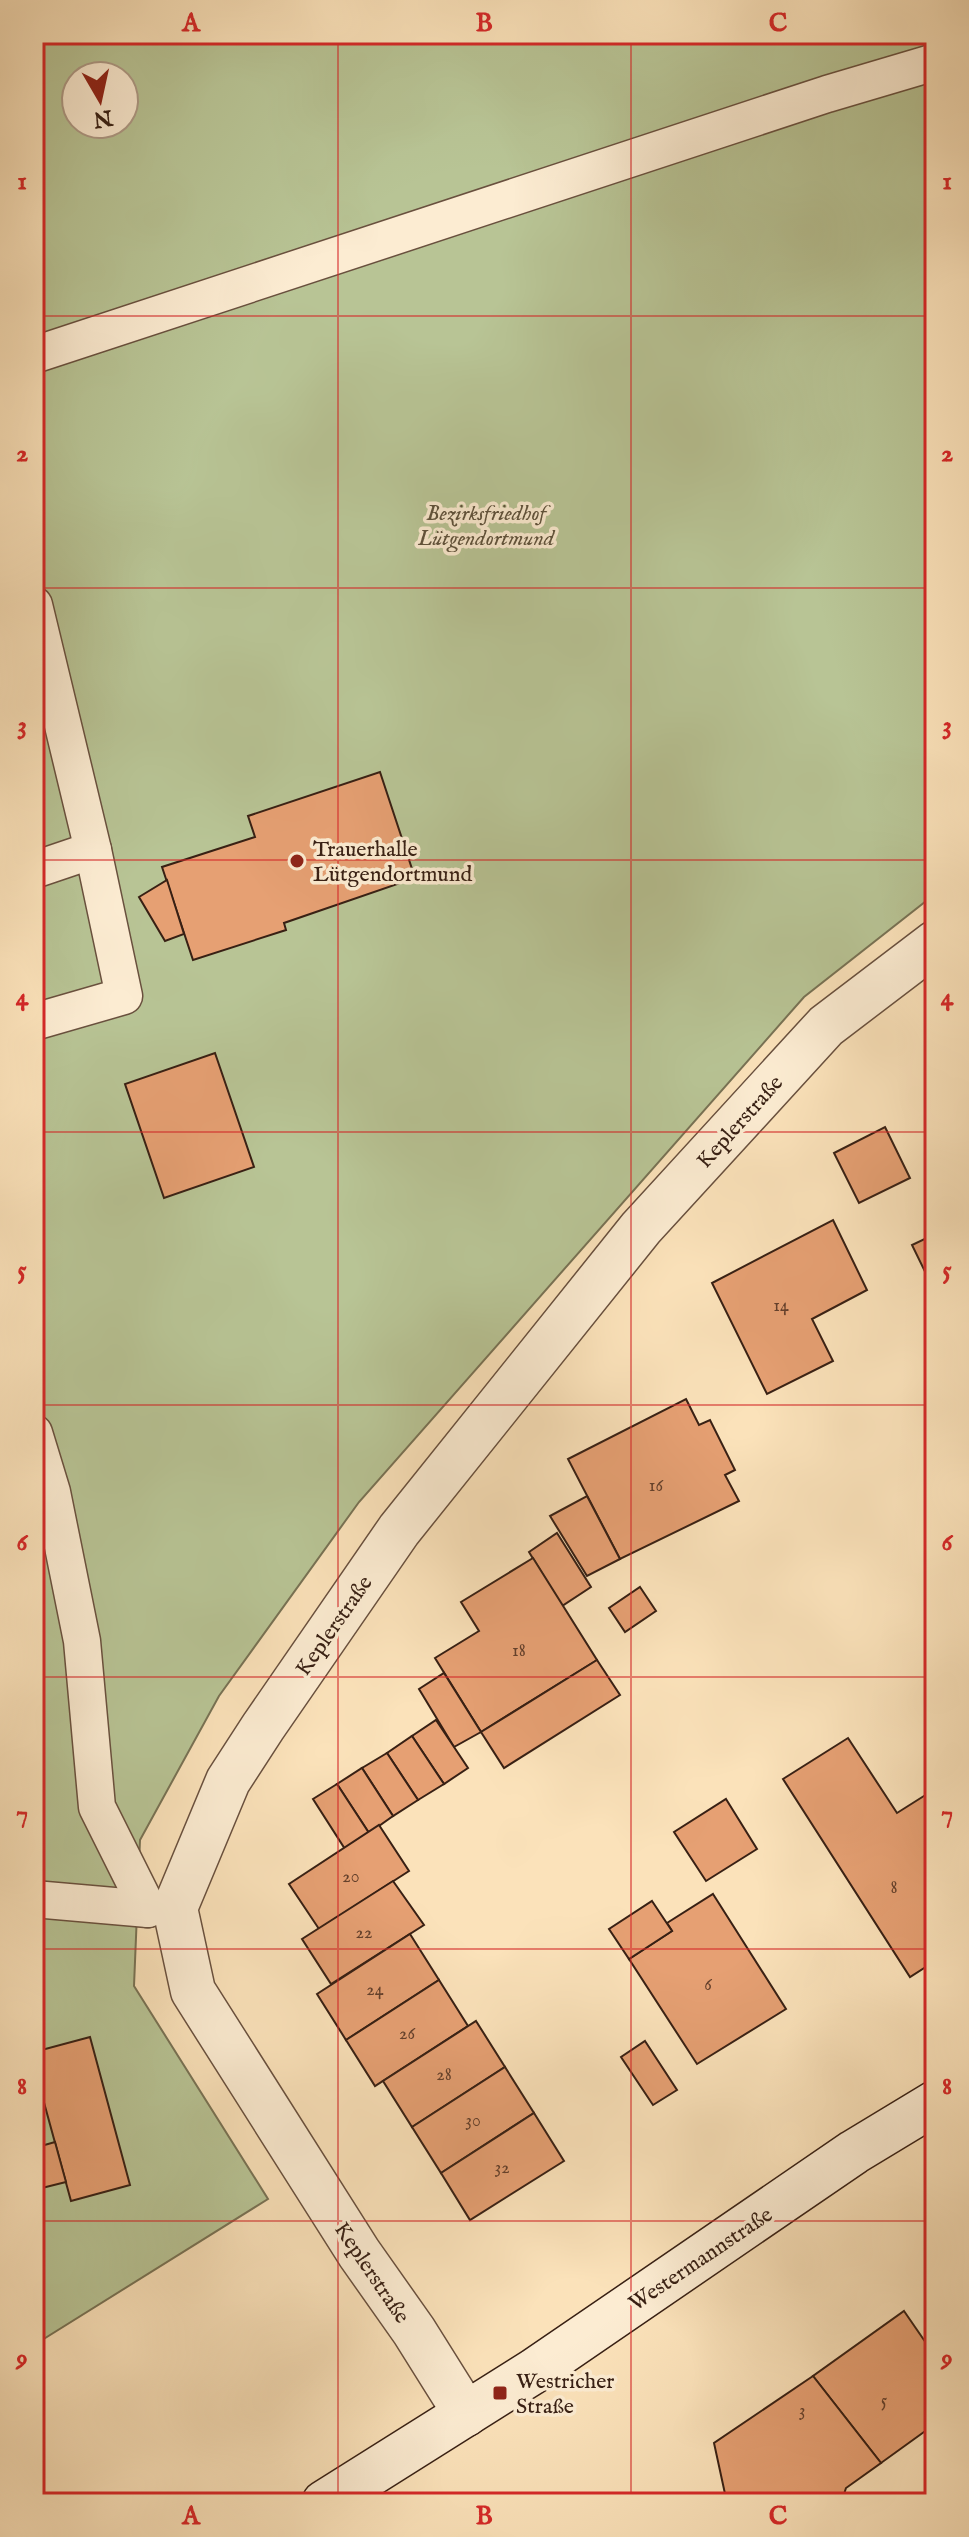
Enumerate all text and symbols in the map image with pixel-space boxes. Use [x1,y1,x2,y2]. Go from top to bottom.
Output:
text: A [181,7,201,40]
text: B [475,7,493,40]
text: C [769,7,788,40]
north arrow [60,60,140,140]
text: N [91,102,115,133]
text: 1 [17,165,27,198]
text: 1 [942,165,952,198]
text: 2 [16,437,28,470]
text: 2 [941,437,953,470]
park label: Bezirksfriedhof Lütgendortmund [417,500,556,553]
text: 3 [17,709,27,742]
text: 3 [942,709,952,742]
place label: Trauerhalle Lütgendortmund [313,836,472,889]
marker: Trauerhalle Lütgendortmund [288,852,306,870]
text: 4 [16,981,30,1014]
text: 4 [941,981,955,1014]
street label: Keplerstraße [691,1070,790,1175]
text: 5 [17,1254,27,1287]
text: 5 [942,1254,952,1287]
house number: 14 [773,1295,789,1318]
house number: 16 [649,1475,664,1498]
text: 6 [17,1526,29,1559]
text: 6 [942,1526,954,1559]
street label: Keplerstraße [290,1571,379,1682]
house number: 18 [512,1640,526,1663]
text: 7 [16,1798,28,1831]
text: 7 [941,1798,953,1831]
house number: 20 [342,1866,360,1889]
house number: 8 [890,1877,898,1900]
house number: 22 [356,1922,372,1945]
house number: 6 [704,1974,712,1997]
house number: 24 [366,1979,384,2002]
house number: 26 [399,2023,415,2046]
house number: 28 [436,2064,452,2087]
text: 8 [17,2070,27,2103]
text: 8 [942,2070,952,2103]
house number: 30 [465,2110,481,2133]
house number: 32 [494,2157,510,2180]
street label: Westermannstraße [624,2201,778,2318]
street label: Keplerstraße [327,2217,415,2329]
text: 9 [15,2342,28,2375]
text: 9 [940,2342,953,2375]
place label: Westricher Straße [516,2368,614,2421]
marker: Westricher Straße [491,2384,509,2402]
house number: 5 [881,2390,888,2413]
house number: 3 [799,2400,805,2423]
text: A [181,2500,201,2533]
text: B [475,2500,493,2533]
text: C [769,2500,788,2533]

